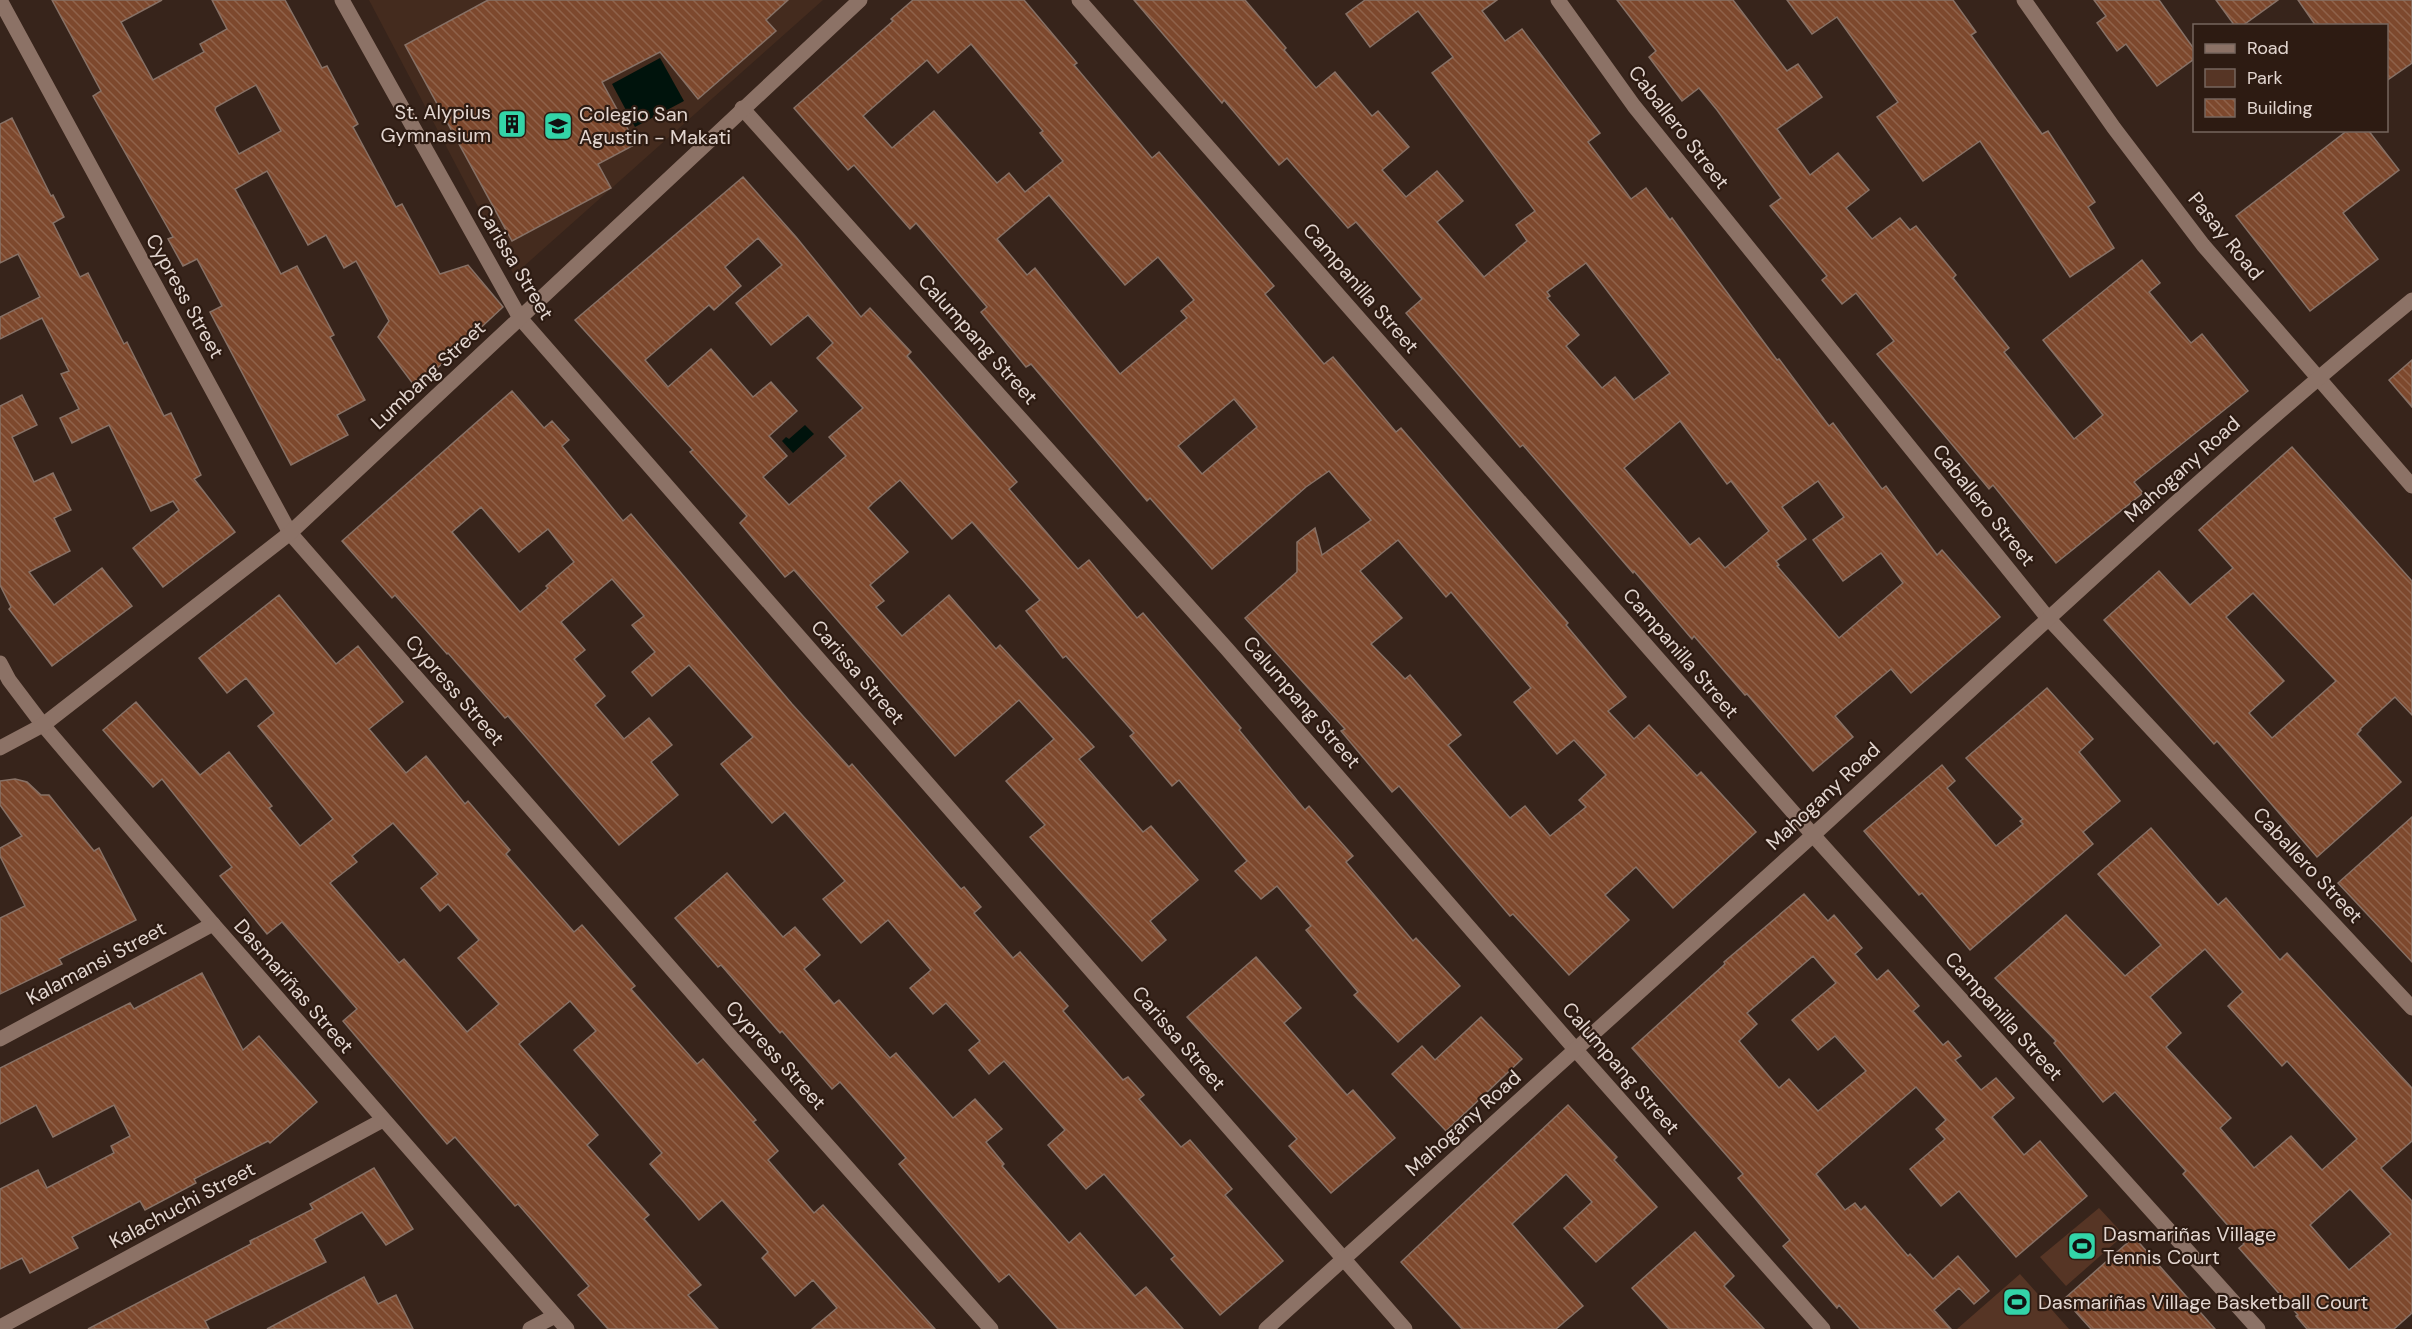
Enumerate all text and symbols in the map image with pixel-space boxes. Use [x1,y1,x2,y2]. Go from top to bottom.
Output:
legend [2193,24,2388,132]
text: Road [2247,36,2289,60]
street label: Caballero Street [1623,60,1735,194]
text: Park [2247,66,2283,90]
text: Building [2247,96,2312,120]
place label: St. Alypius Gymnasium [380,99,491,148]
place label: Colegio San Agustin - Makati [579,101,731,150]
building icon: St. Alypius Gymnasium [496,108,528,140]
school or university icon: Colegio San Agustin - Makati [542,110,574,142]
street label: Pasay Road [2183,187,2269,285]
street label: Carissa Street [470,199,560,325]
street label: Campanilla Street [1297,217,1425,359]
street label: Cypress Street [140,229,230,363]
street label: Calumpang Street [912,268,1044,410]
street label: Lumbang Street [365,315,491,435]
street label: Mahogany Road [2119,410,2245,528]
street label: Caballero Street [1927,439,2041,572]
street label: Campanilla Street [1617,582,1745,724]
street label: Carissa Street [805,614,911,730]
street label: Cypress Street [400,629,510,751]
street label: Calumpang Street [1237,630,1367,774]
street label: Mahogany Road [1760,736,1886,856]
street label: Caballero Street [2247,801,2369,929]
street label: Dasmariñas Street [228,913,360,1059]
street label: Kalamansi Street [22,915,170,1011]
street label: Campanilla Street [1939,946,2069,1086]
street label: Carissa Street [1126,980,1232,1096]
street label: Cypress Street [720,995,832,1115]
street label: Calumpang Street [1556,996,1686,1140]
street label: Mahogany Road [1400,1064,1526,1182]
street label: Kalachuchi Street [105,1156,260,1254]
place label: Dasmariñas Village Tennis Court [2103,1221,2276,1270]
sports icon: Dasmariñas Village Tennis Court [2066,1230,2098,1262]
sports icon: Dasmariñas Village Basketball Court [2001,1286,2033,1318]
place label: Dasmariñas Village Basketball Court [2038,1289,2369,1315]

